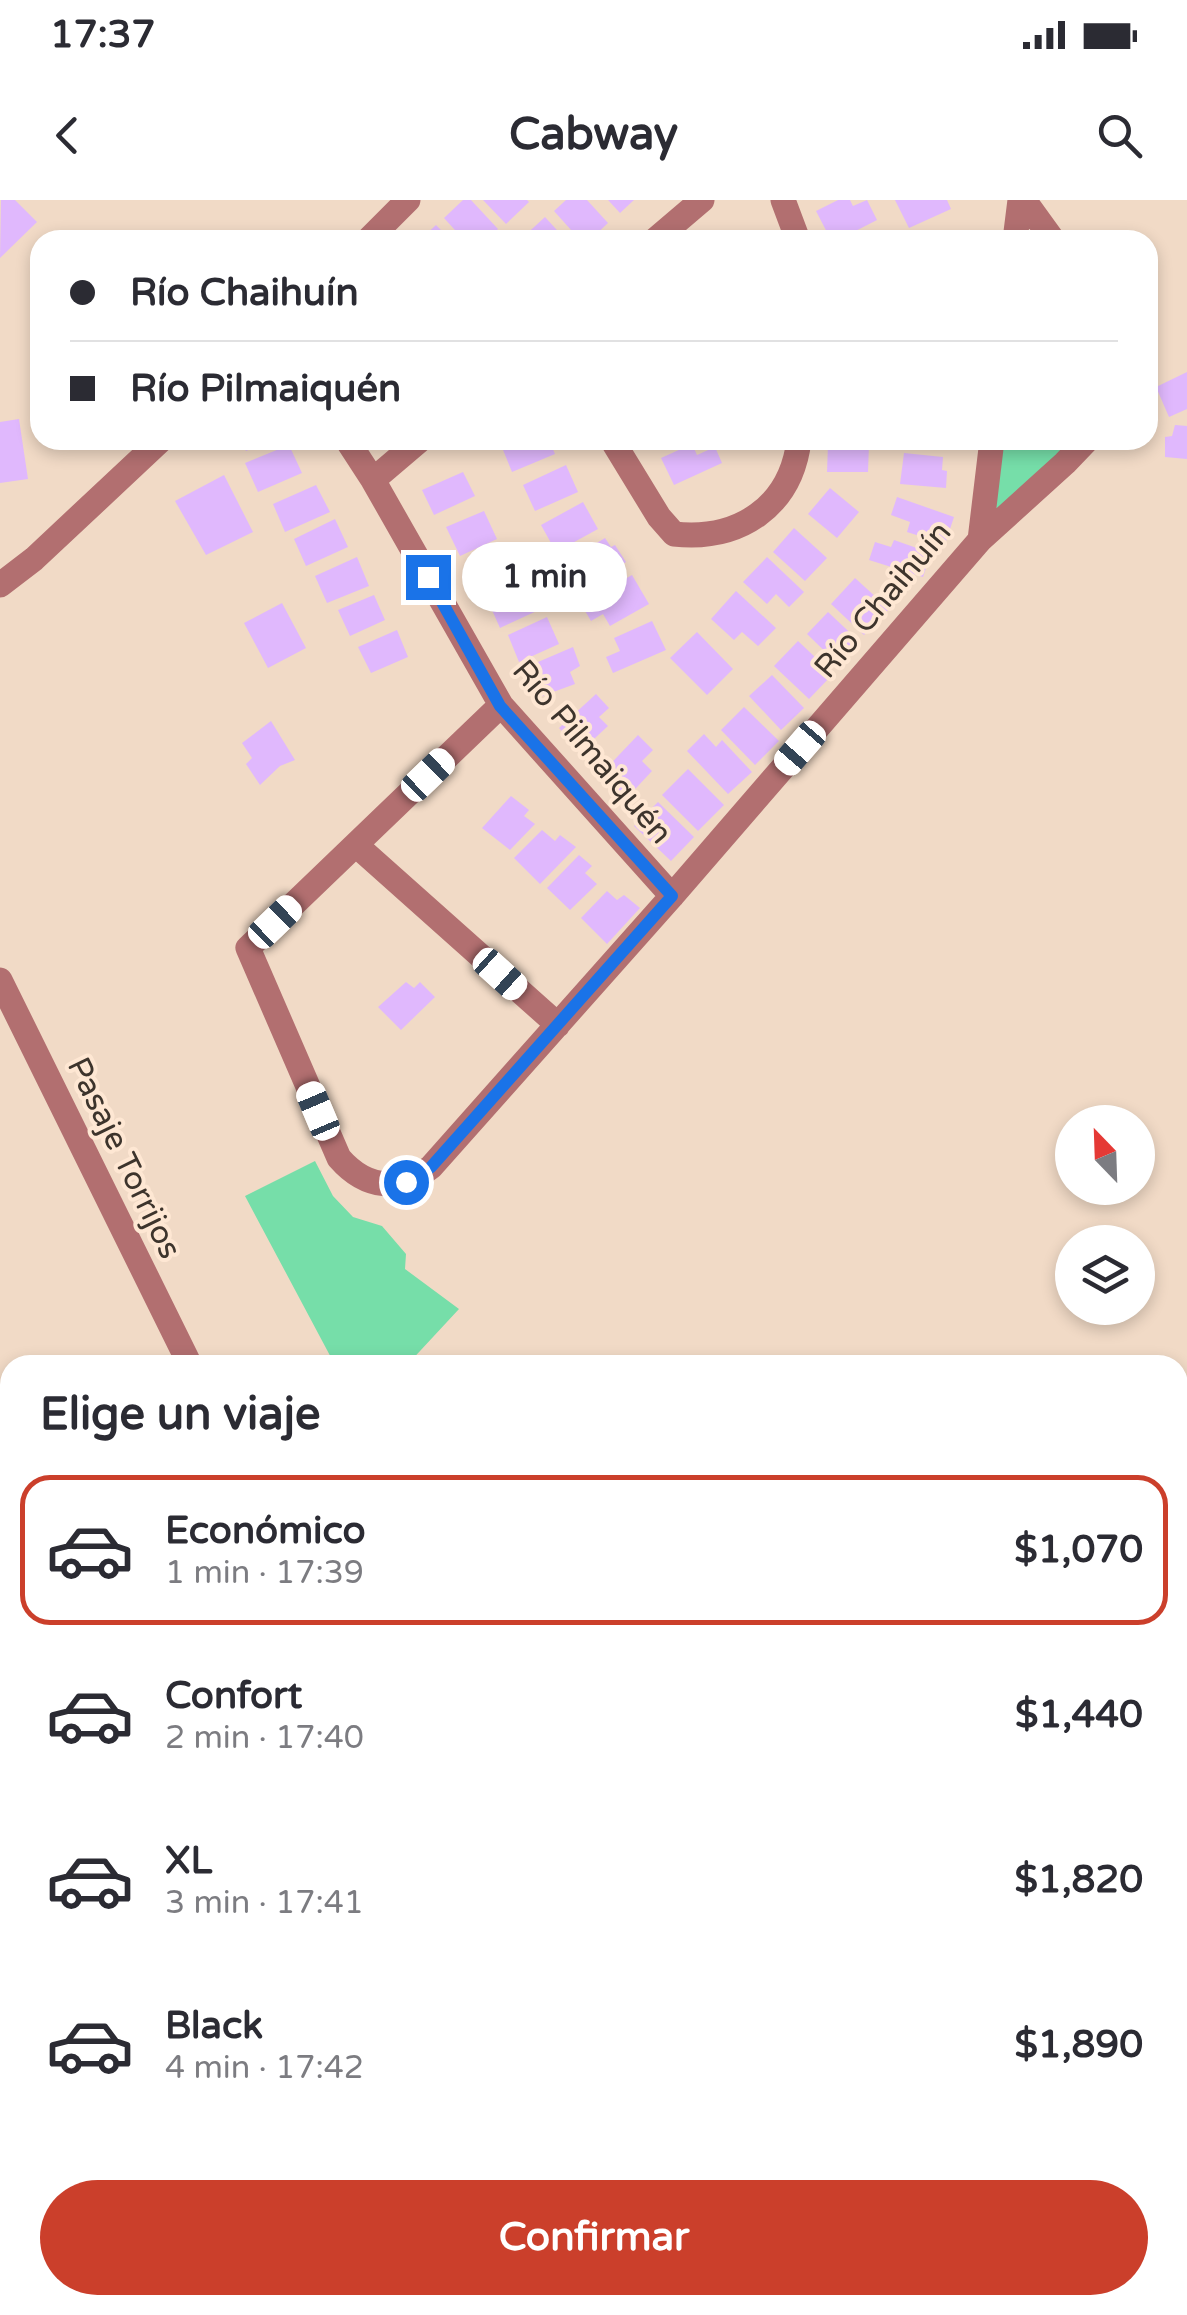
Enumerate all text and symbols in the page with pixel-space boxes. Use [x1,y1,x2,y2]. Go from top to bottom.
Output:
text: 17:37 [50,12,155,58]
icon: back [40,108,95,163]
text: Cabway [509,108,678,162]
icon: search [1092,108,1147,163]
text: Río Chaihuín [130,270,359,316]
text: Río Pilmaiquén [130,366,401,412]
street label: Río Chaihuín [807,514,959,686]
callout: 1 min [463,542,628,612]
route end [406,555,451,600]
text: 1 min [502,558,587,596]
street label: Río Pilmaiquén [504,652,680,852]
car [769,716,831,780]
car [396,743,460,807]
car [243,890,307,954]
car [468,943,532,1005]
street label: Pasaje Torrijos [59,1051,189,1265]
car [292,1078,344,1144]
north arrow [1055,1105,1155,1205]
map controls [1055,1105,1155,1325]
route start [384,1160,429,1205]
button: layers [1055,1225,1155,1325]
text: Elige un viaje [40,1388,320,1442]
icon: car [45,1505,135,1595]
text: Económico [165,1508,366,1554]
text: $1,070 [1014,1527,1143,1573]
text: 1 min · 17:39 [165,1554,364,1592]
icon: car [45,1670,135,1760]
text: Confort [165,1673,302,1719]
text: $1,440 [1015,1692,1143,1738]
text: 2 min · 17:40 [165,1719,364,1757]
icon: car [45,1835,135,1925]
text: XL [165,1838,212,1884]
text: $1,820 [1014,1857,1143,1903]
text: 3 min · 17:41 [165,1884,364,1922]
icon: car [45,2000,135,2090]
text: Black [165,2003,263,2049]
text: $1,890 [1014,2022,1143,2068]
text: 4 min · 17:42 [165,2049,364,2087]
button: Confirmar [40,2180,1148,2295]

